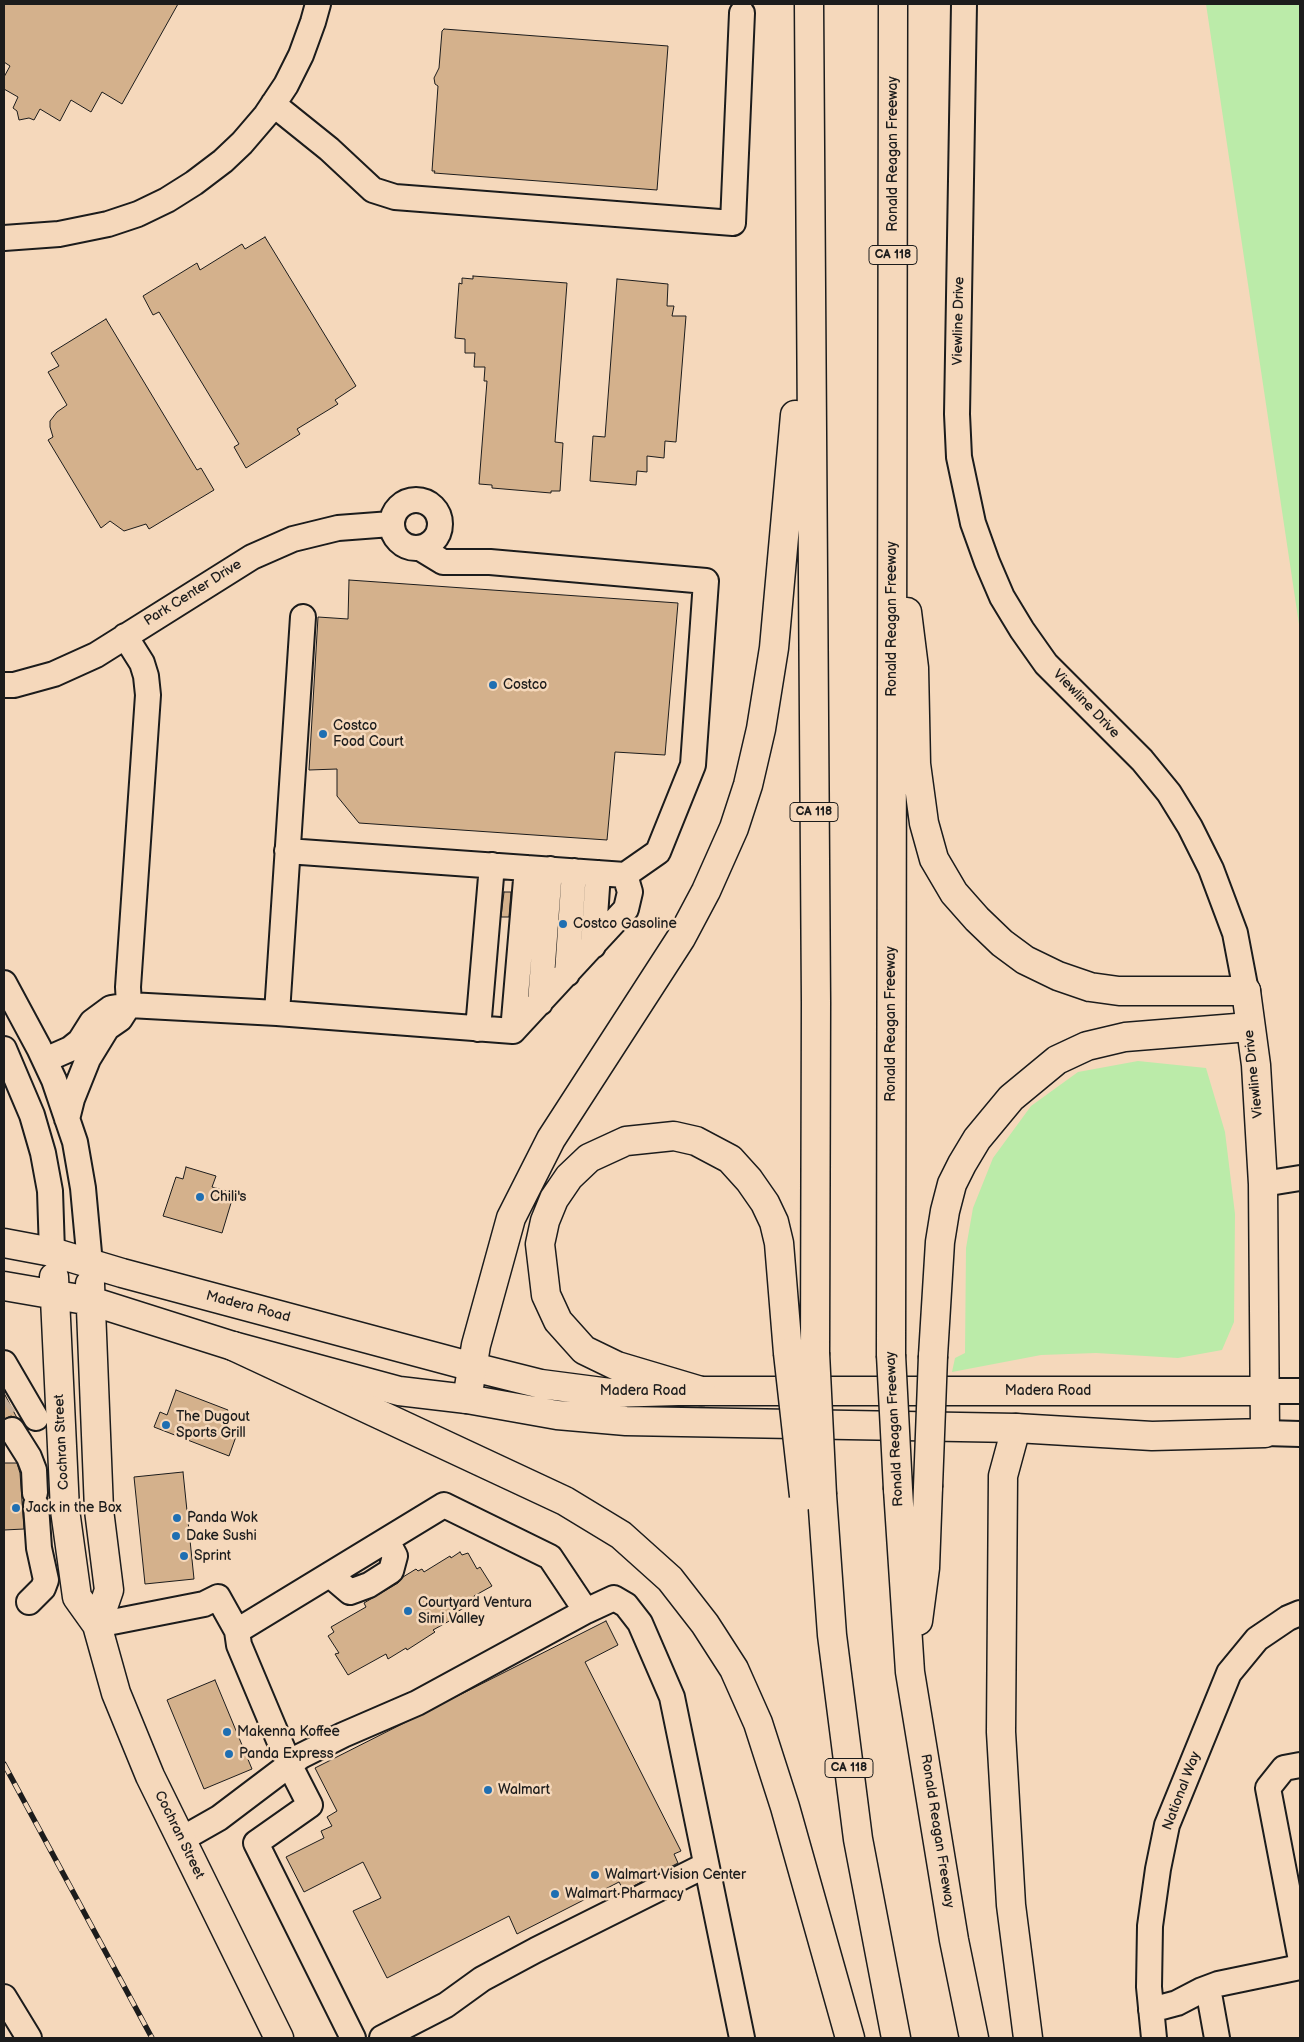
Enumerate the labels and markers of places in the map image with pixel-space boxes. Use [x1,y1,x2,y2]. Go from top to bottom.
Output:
place label: Costco [503,677,547,693]
marker: Costco [487,679,499,691]
place label: Costco Food Court [333,718,404,750]
marker: Costco Food Court [317,728,329,740]
place label: Costco Gasoline [573,916,677,932]
marker: Costco Gasoline [557,918,569,930]
place label: Chili's [210,1189,246,1205]
marker: Chili's [194,1191,206,1203]
place label: The Dugout Sports Grill [176,1409,250,1441]
marker: The Dugout Sports Grill [160,1419,172,1431]
place label: Jack in the Box [26,1500,122,1516]
marker: Jack in the Box [10,1502,22,1514]
place label: Panda Wok [187,1510,258,1526]
marker: Panda Wok [171,1512,183,1524]
place label: Dake Sushi [186,1528,257,1544]
marker: Dake Sushi [170,1530,182,1542]
place label: Sprint [194,1548,231,1564]
marker: Sprint [178,1550,190,1562]
place label: Courtyard Ventura Simi Valley [418,1595,532,1628]
marker: Courtyard Ventura Simi Valley [402,1605,414,1617]
place label: Makenna Koffee [237,1724,340,1740]
marker: Makenna Koffee [221,1726,233,1738]
place label: Panda Express [239,1746,334,1762]
marker: Panda Express [223,1748,235,1760]
place label: Walmart [498,1782,550,1798]
marker: Walmart [482,1784,494,1796]
place label: Walmart Vision Center [605,1867,746,1883]
marker: Walmart Vision Center [589,1869,601,1881]
place label: Walmart Pharmacy [565,1886,684,1902]
marker: Walmart Pharmacy [549,1888,561,1900]

